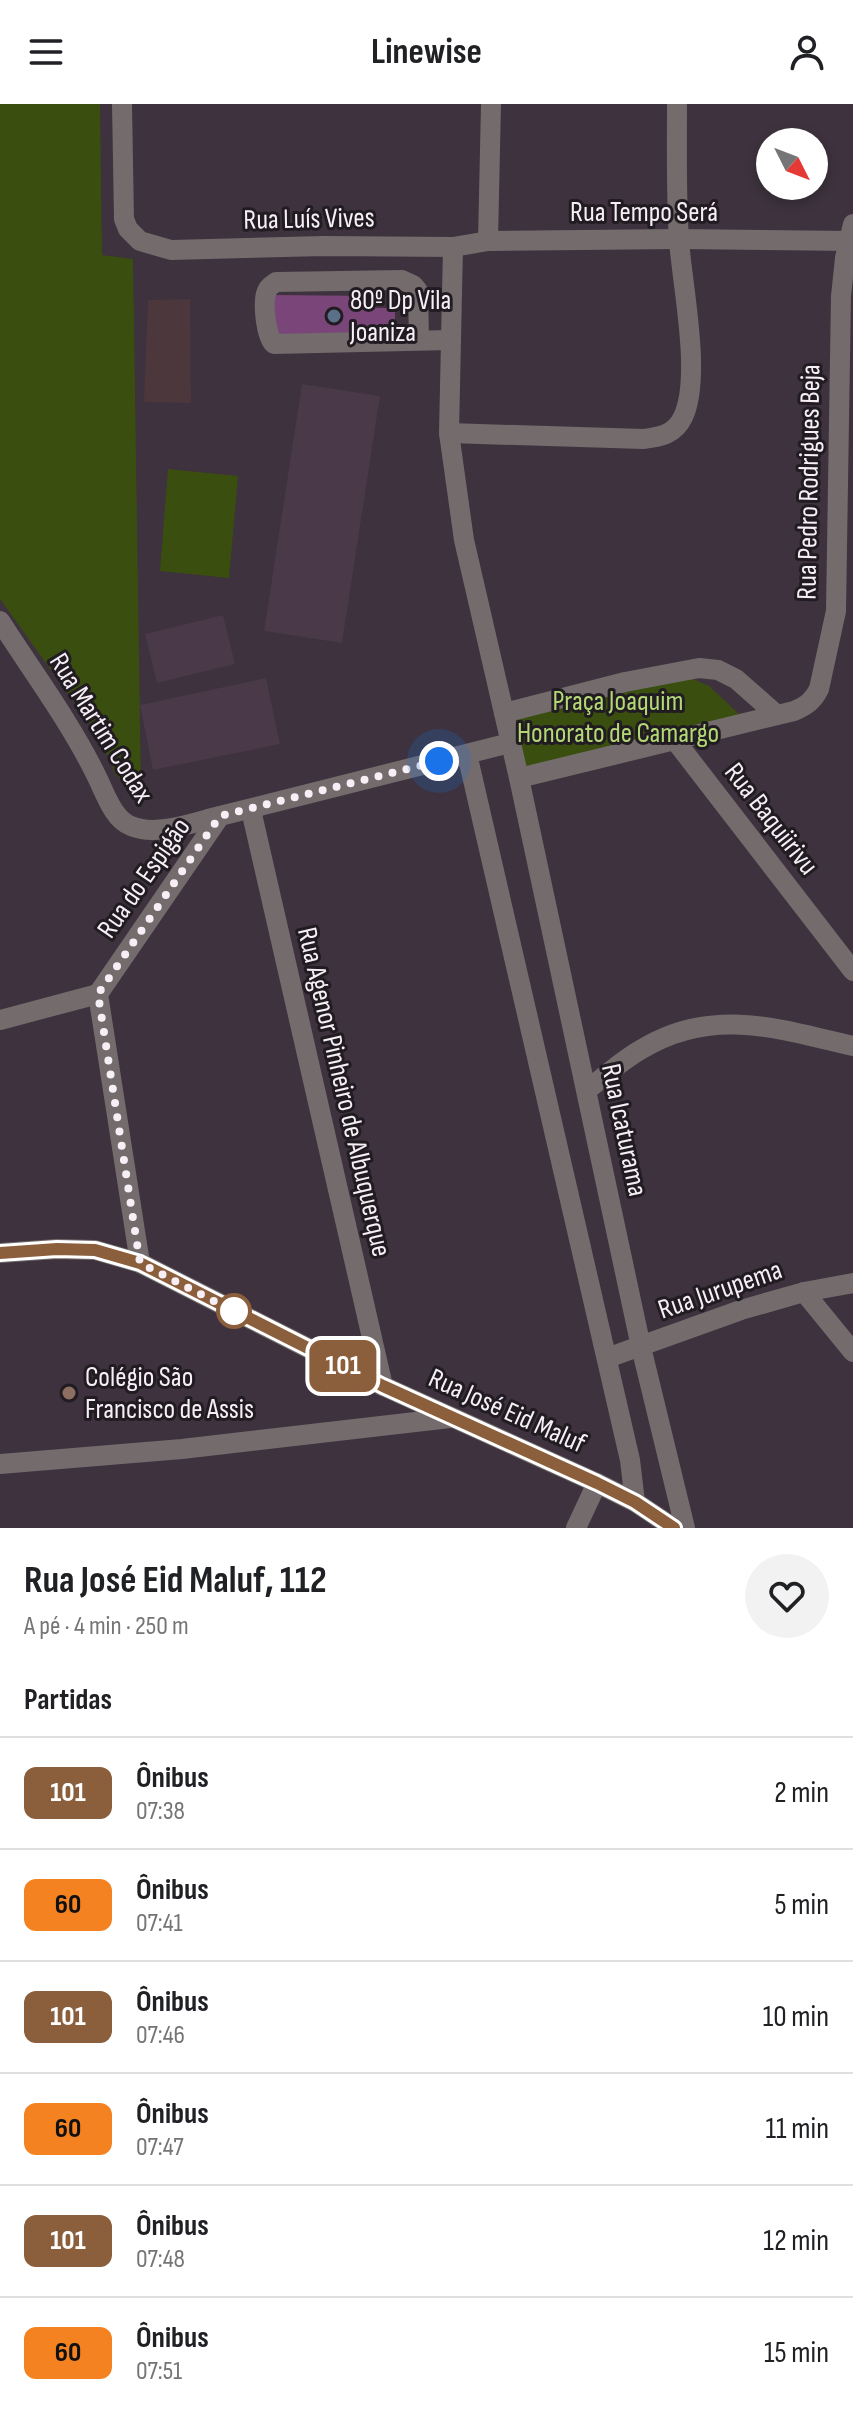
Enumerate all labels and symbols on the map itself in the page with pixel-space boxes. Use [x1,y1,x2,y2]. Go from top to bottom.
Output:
north arrow [756,128,828,200]
street label: Rua Tempo Será [570,196,718,229]
street label: Rua Luís Vives [243,201,375,237]
place label: 80º Dp Vila Joaniza [349,284,451,349]
marker: 80º Dp Vila Joaniza [325,307,343,325]
street label: Rua Pedro Rodrigues Beja [790,364,828,600]
street label: Rua Martim Codax [42,647,160,809]
park label: Praça Joaquim Honorato de Camargo [517,685,719,750]
your location [419,741,459,781]
street label: Rua Baquiirivu [717,757,825,881]
street label: Rua do Espigão [91,812,197,944]
street label: Rua Agenor Pinheiro de Albuquerque [290,924,398,1260]
street label: Rua Icaturama [594,1061,654,1199]
street label: Rua Jurupema [654,1253,786,1327]
unlabelled marker [217,1294,251,1328]
line badge: 101 [297,1340,389,1392]
place label: Colégio São Francisco de Assis [85,1361,254,1426]
street label: Rua José Eid Maluf [423,1362,591,1461]
marker: Colégio São Francisco de Assis [60,1384,78,1402]

